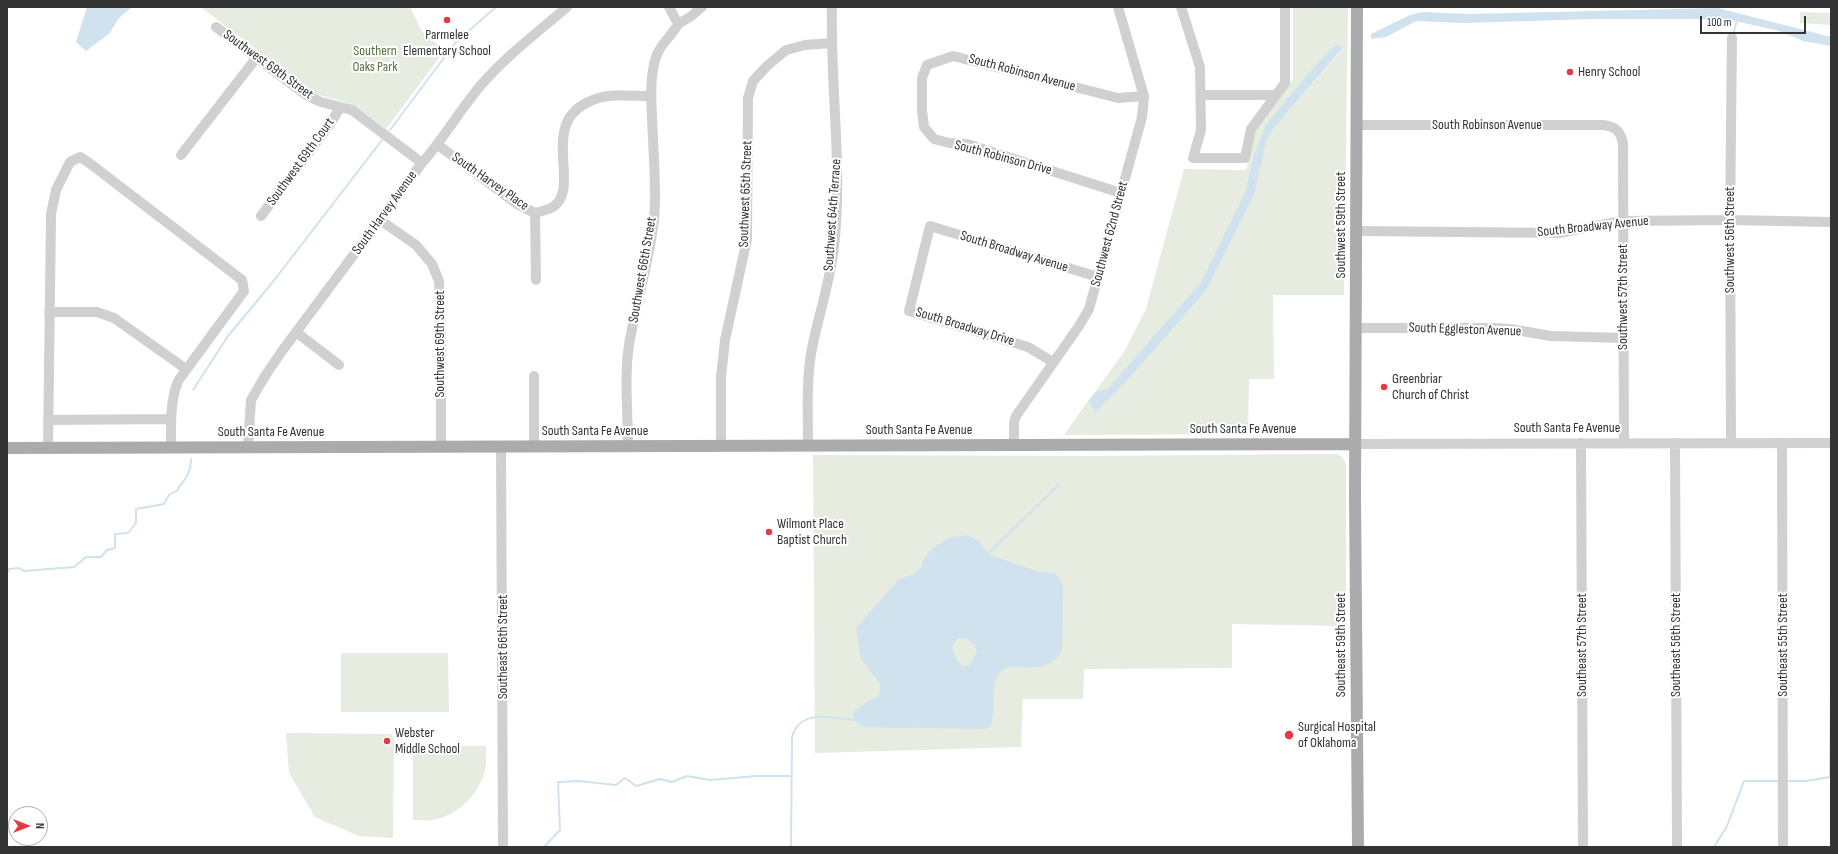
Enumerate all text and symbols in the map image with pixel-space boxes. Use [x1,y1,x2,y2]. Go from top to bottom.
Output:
scale bar [1702,8,1808,34]
marker: Parmelee Elementary School [442,15,452,25]
text: 100 m [1707,15,1732,30]
street label: Southwest 69th Street [220,27,316,103]
place label: Parmelee Elementary School [403,27,491,60]
park label: Southern Oaks Park [352,43,398,76]
street label: South Robinson Avenue [967,51,1077,95]
place label: Henry School [1578,64,1640,80]
marker: Henry School [1565,67,1575,77]
street label: Southwest 69th Court [263,115,339,209]
street label: South Robinson Avenue [1432,117,1542,133]
street label: South Robinson Drive [952,137,1054,179]
street label: Southwest 65th Street [736,140,756,248]
street label: South Harvey Place [448,149,532,215]
street label: Southwest 64th Terrace [821,158,845,272]
street label: South Harvey Avenue [349,168,421,258]
street label: Southwest 59th Street [1333,172,1349,278]
street label: Southwest 62nd Street [1088,179,1132,289]
street label: Southwest 56th Street [1722,187,1738,293]
street label: South Broadway Avenue [1536,213,1650,241]
street label: Southwest 66th Street [625,216,661,324]
street label: South Broadway Avenue [958,228,1070,276]
street label: Southwest 57th Street [1615,244,1631,350]
street label: Southwest 69th Street [432,290,448,398]
street label: South Broadway Drive [914,304,1016,350]
street label: South Eggleston Avenue [1408,320,1522,340]
place label: Greenbriar Church of Christ [1392,371,1469,404]
marker: Greenbriar Church of Christ [1379,382,1389,392]
street label: South Santa Fe Avenue [1514,420,1620,436]
street label: South Santa Fe Avenue [1190,421,1296,437]
street label: South Santa Fe Avenue [866,422,972,438]
street label: South Santa Fe Avenue [542,423,648,439]
street label: South Santa Fe Avenue [218,424,324,440]
place label: Wilmont Place Baptist Church [777,516,847,548]
marker: Wilmont Place Baptist Church [764,527,774,537]
street label: Southeast 59th Street [1333,593,1349,697]
street label: Southeast 57th Street [1574,593,1590,697]
street label: Southeast 56th Street [1668,593,1684,697]
street label: Southeast 55th Street [1775,593,1791,697]
street label: Southeast 66th Street [495,595,511,699]
place label: Surgical Hospital of Oklahoma [1298,719,1376,752]
place label: Webster Middle School [395,725,460,758]
marker: Surgical Hospital of Oklahoma [1283,729,1295,741]
marker: Webster Middle School [382,736,392,746]
north arrow [8,806,48,846]
text: N [33,823,46,829]

